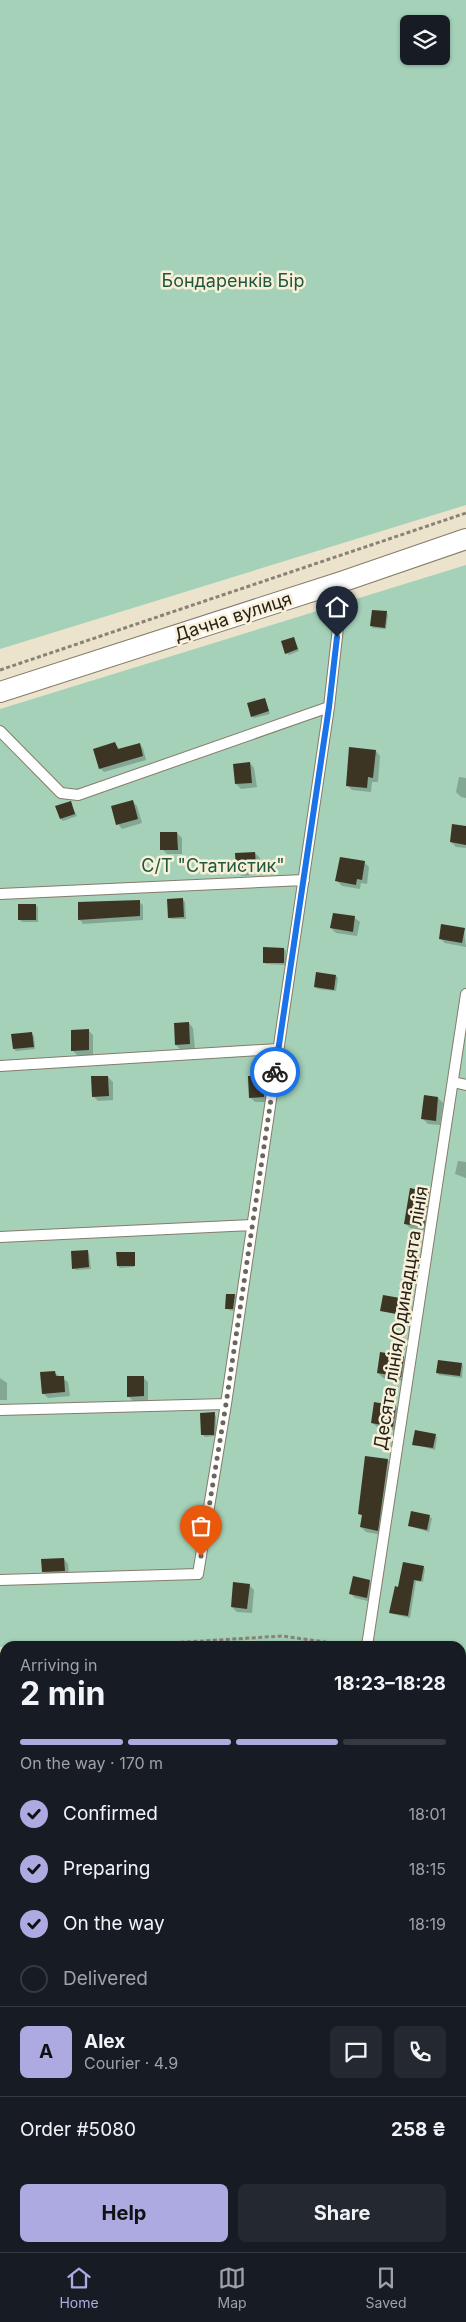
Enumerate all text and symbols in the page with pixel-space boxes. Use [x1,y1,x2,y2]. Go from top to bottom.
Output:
map controls [400,15,450,65]
button: layers [400,15,450,65]
park label: Бондаренків Бір [162,270,305,291]
pin [316,586,358,637]
street label: Дачна вулиця [171,588,294,645]
icon: home [323,593,351,621]
park label: С/Т "Статистик" [141,855,285,876]
courier [250,1047,300,1097]
icon: bike [261,1058,289,1086]
street label: Десята лінія/Одинадцята лінія [369,1184,432,1451]
pin [180,1505,222,1556]
icon: bag [187,1512,215,1540]
text: Arriving in [20,1655,97,1675]
text: 18:23–18:28 [334,1672,446,1695]
text: 2 min [20,1674,106,1713]
text: On the way · 170 m [20,1753,163,1773]
icon: check [20,1800,48,1828]
text: Confirmed [63,1802,158,1825]
text: 18:01 [408,1804,446,1824]
icon: check [20,1855,48,1883]
text: Preparing [63,1857,150,1880]
text: 18:15 [409,1859,446,1879]
icon: check [20,1910,48,1938]
text: On the way [63,1912,165,1935]
text: 18:19 [409,1914,446,1934]
text: Delivered [63,1967,148,1990]
button: chat [330,2026,382,2078]
button: phone [394,2026,446,2078]
text: Alex [84,2030,125,2053]
text: A [39,2040,53,2063]
text: Courier · 4.9 [84,2053,178,2073]
text: Order #5080 [20,2118,136,2141]
text: 258 ₴ [391,2118,446,2141]
button: Help [20,2184,228,2242]
button: Share [238,2184,446,2242]
tab: Home [59,2264,99,2311]
tab: Map [218,2264,247,2311]
tab: Saved [366,2264,407,2311]

